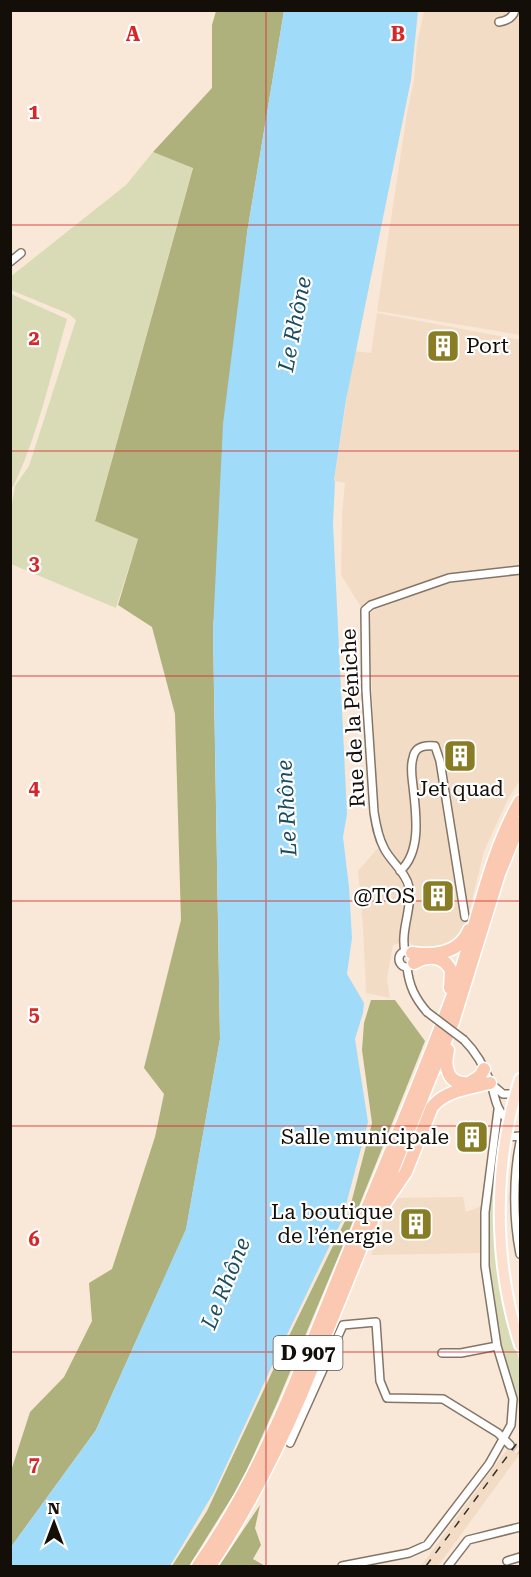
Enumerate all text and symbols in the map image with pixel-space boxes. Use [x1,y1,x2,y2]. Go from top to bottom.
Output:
text: A [126,22,141,46]
text: B [391,22,405,46]
text: 1 [28,100,40,124]
water label: Le Rhône [273,274,316,375]
text: 2 [28,326,40,350]
building icon: Port [425,328,461,364]
place label: Port [466,334,509,358]
text: 3 [28,551,40,575]
street label: Rue de la Péniche [336,628,370,808]
building icon: Jet quad [442,738,478,774]
water label: Le Rhône [271,759,302,858]
text: 4 [28,776,40,800]
place label: Jet quad [416,777,504,801]
building icon: @TOS [420,878,456,914]
place label: @TOS [353,884,415,908]
text: 5 [28,1002,40,1026]
building icon: Salle municipale [454,1119,490,1155]
place label: Salle municipale [281,1125,449,1149]
place label: La boutique de l’énergie [271,1200,393,1248]
building icon: La boutique de l’énergie [398,1206,434,1242]
text: 6 [28,1227,40,1251]
water label: Le Rhône [195,1234,255,1333]
road number: D 907 [274,1336,342,1370]
text: 7 [28,1452,40,1476]
north arrow [24,1493,84,1553]
text: N [48,1499,60,1518]

